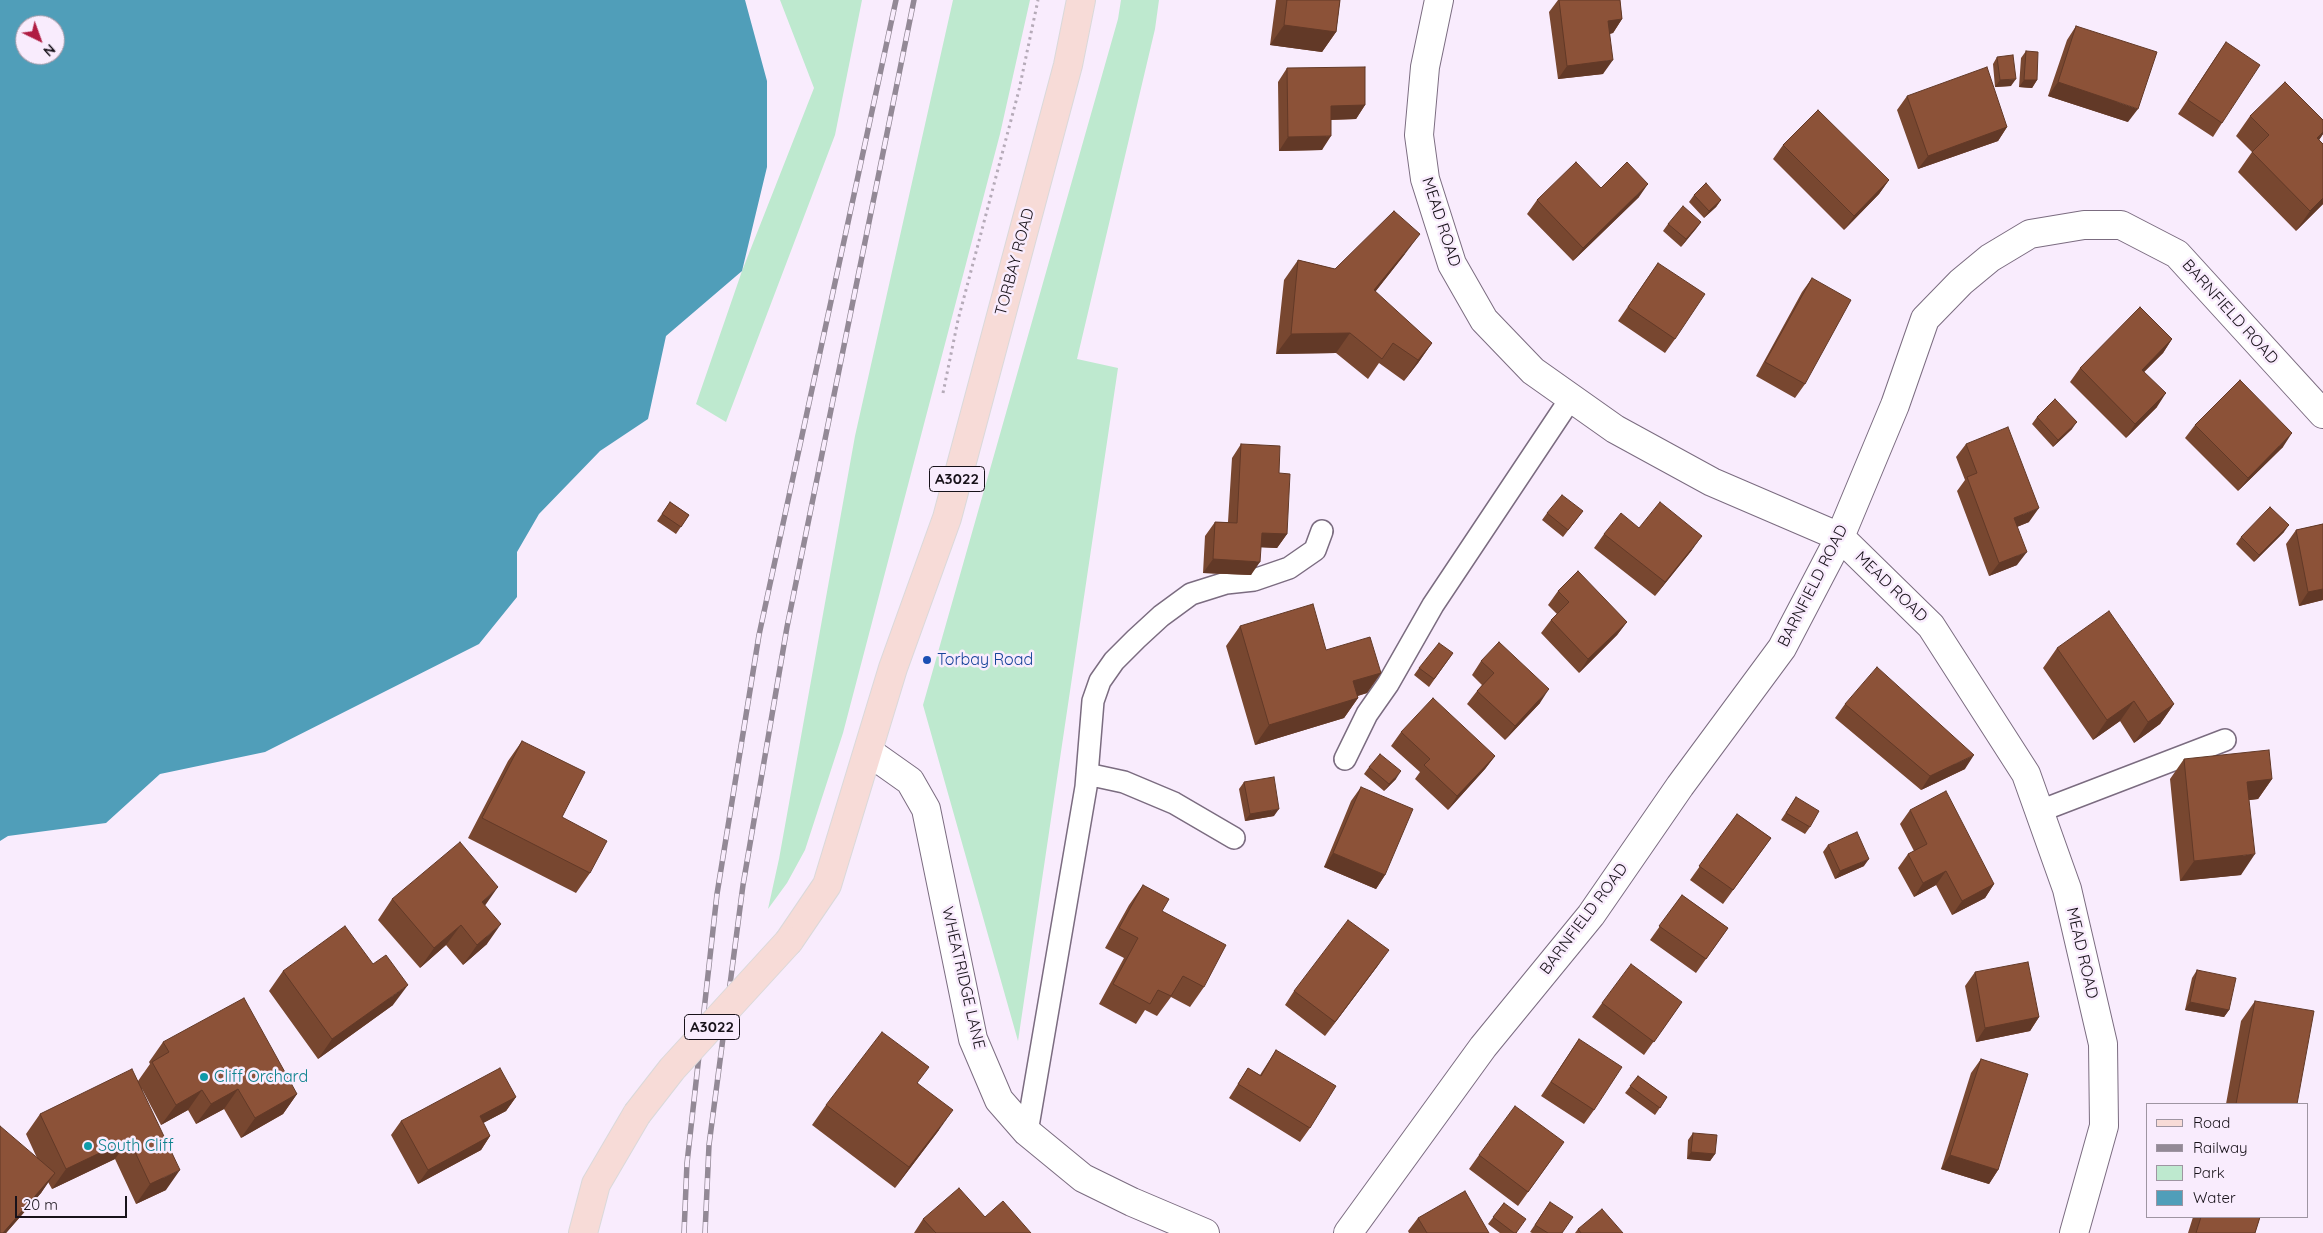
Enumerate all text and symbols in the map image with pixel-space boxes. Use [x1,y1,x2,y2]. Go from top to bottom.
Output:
north arrow [15,15,65,65]
text: N [40,40,59,61]
street label: MEAD ROAD [1417,175,1465,269]
street label: TORBAY ROAD [991,206,1039,318]
street label: BARNFIELD ROAD [2178,256,2282,368]
road number: A3022 [930,466,984,492]
street label: BARNFIELD ROAD [1774,522,1852,650]
street label: MEAD ROAD [1851,548,1931,626]
place label: Torbay Road [937,650,1033,670]
marker: Torbay Road [921,654,933,666]
street label: BARNFIELD ROAD [1536,860,1632,978]
street label: WHEATRIDGE LANE [937,905,989,1051]
street label: MEAD ROAD [2062,905,2102,1001]
road number: A3022 [684,1014,740,1040]
place label: Cliff Orchard [214,1067,308,1087]
marker: Cliff Orchard [198,1071,210,1083]
legend [2146,1103,2308,1218]
text: Road [2193,1113,2230,1132]
place label: South Cliff [98,1136,174,1156]
text: Railway [2193,1138,2248,1157]
marker: South Cliff [82,1140,94,1152]
text: Park [2193,1163,2225,1182]
scale bar [18,1186,130,1218]
text: Water [2193,1188,2236,1207]
text: 20 m [23,1195,58,1214]

